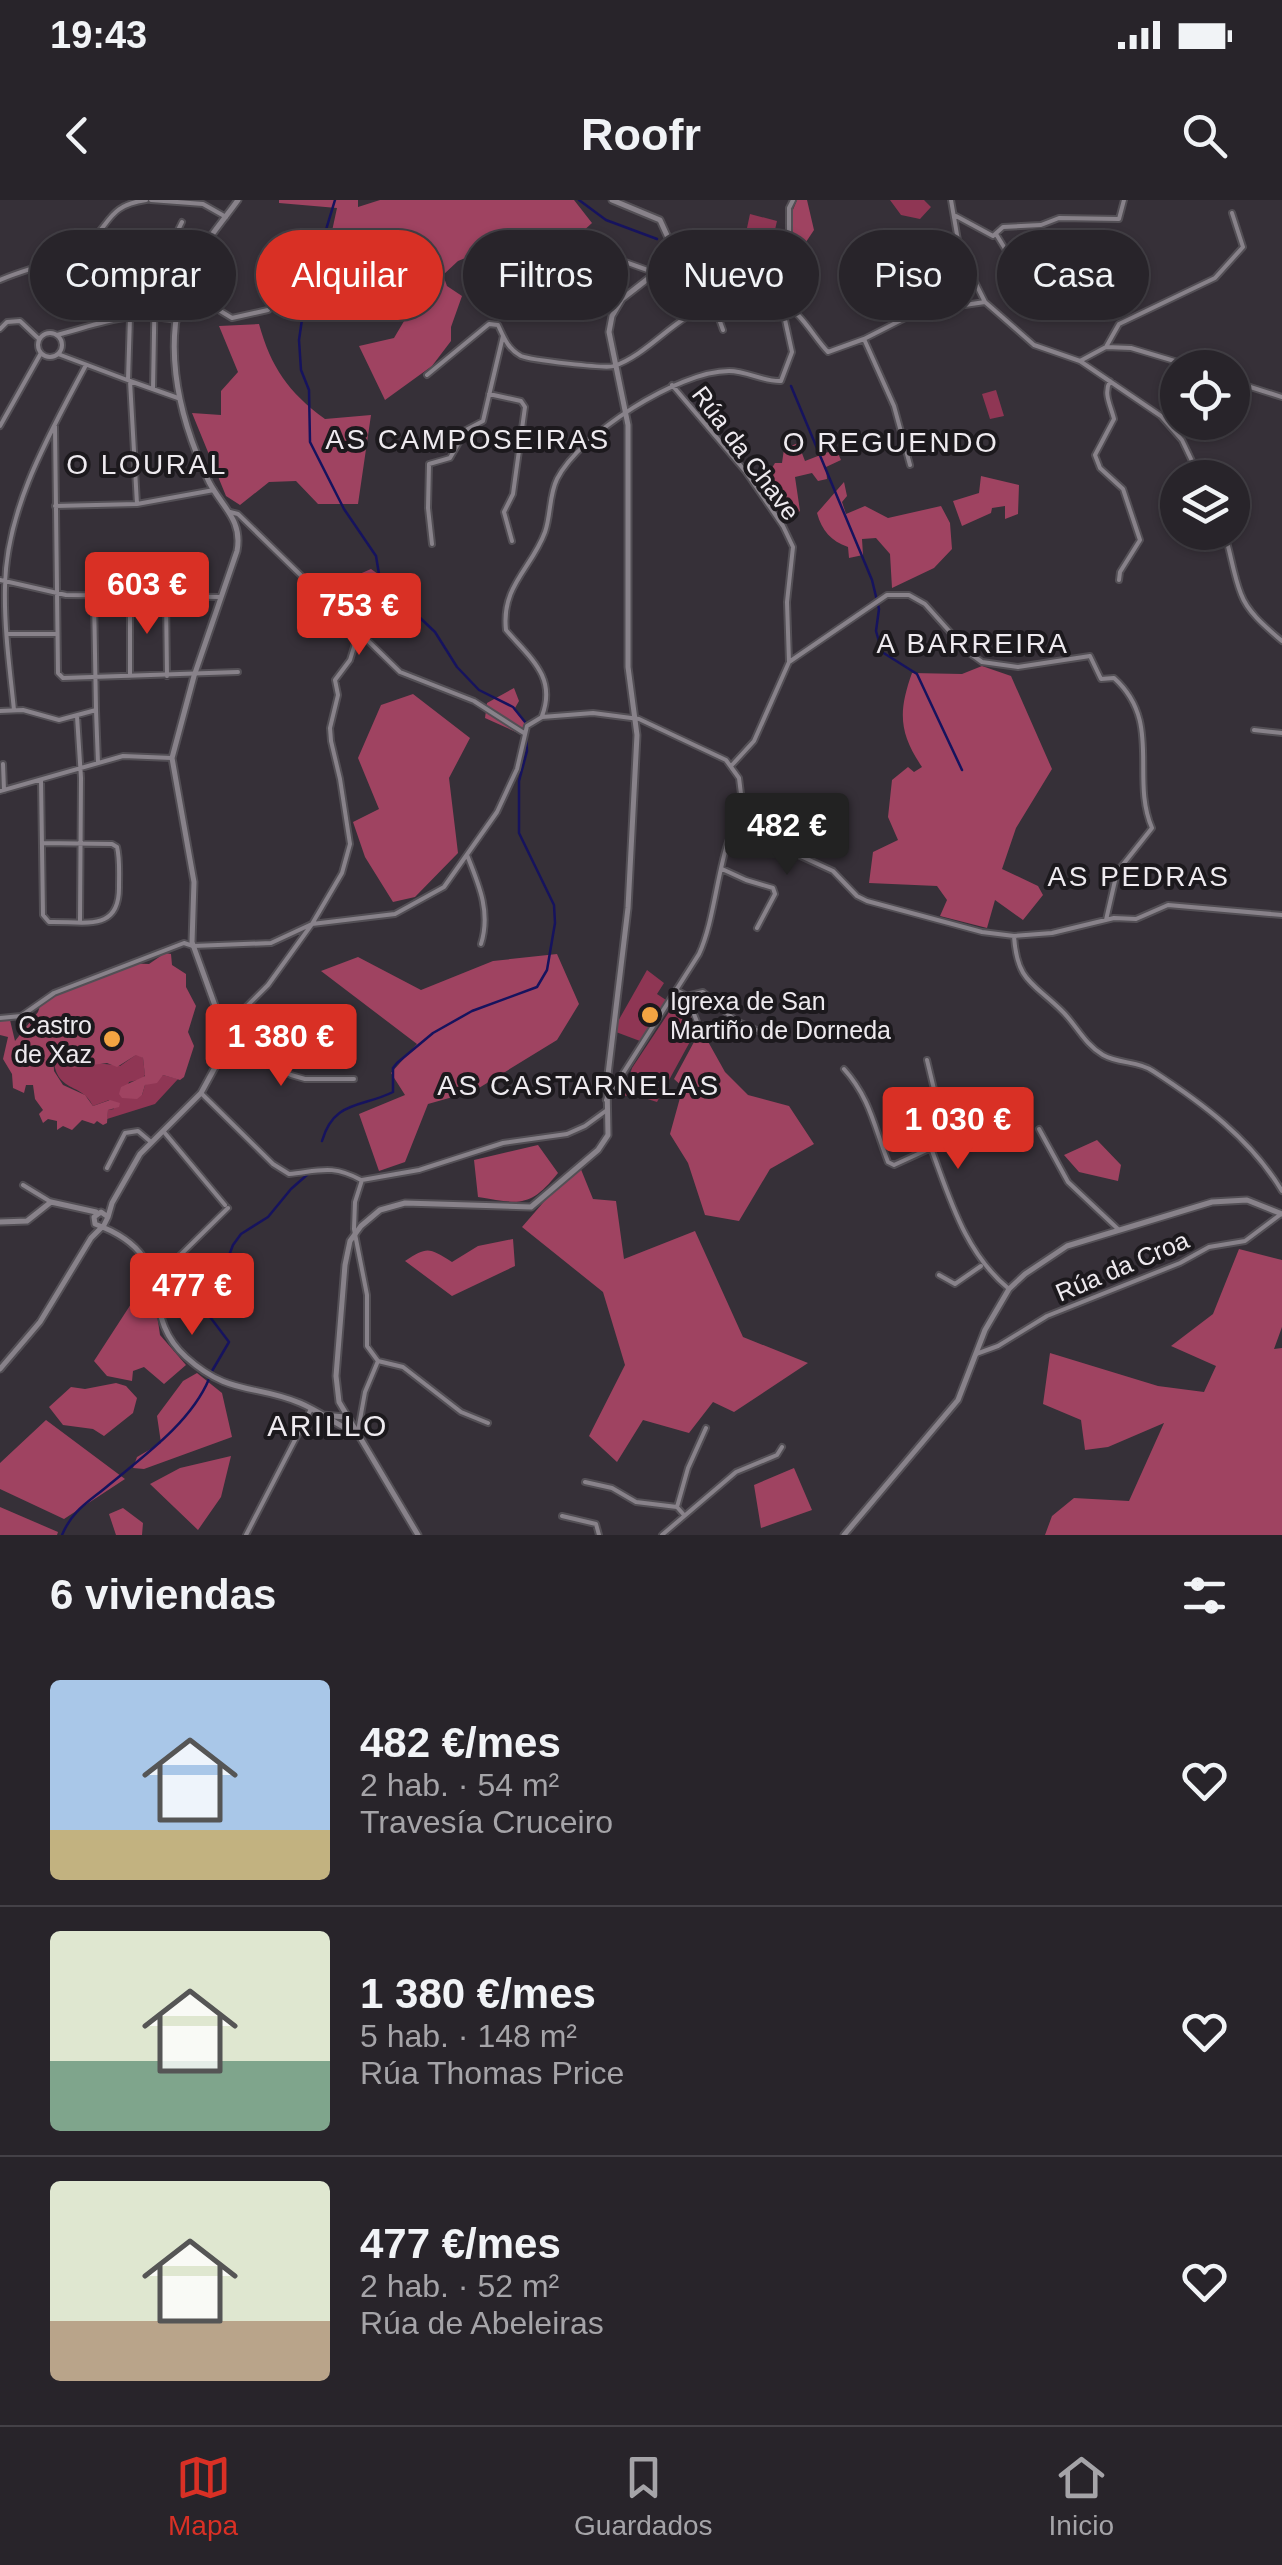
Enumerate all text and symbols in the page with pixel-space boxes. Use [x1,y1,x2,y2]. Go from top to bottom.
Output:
text: 19:43 [50,14,147,56]
icon: back [50,108,105,163]
icon: search [1177,108,1232,163]
text: Roofr [581,109,701,160]
chip: Comprar [30,230,236,320]
chip: Alquilar [256,230,443,320]
chip: Filtros [463,230,628,320]
chip: Nuevo [648,230,819,320]
chip: Piso [839,230,977,320]
chip: Casa [997,230,1149,320]
map controls [1160,350,1250,550]
button: locate [1160,350,1250,440]
street label: Rúa da Chave [687,381,805,525]
district label: AS CAMPOSEIRAS [325,424,611,455]
district label: O REGUENDO [783,427,999,458]
district label: O LOURAL [66,449,228,480]
button: layers [1160,460,1250,550]
pin: 603 € [77,552,217,637]
text: 603 € [107,566,187,602]
pin: 753 € [289,573,429,658]
text: 753 € [319,587,399,623]
district label: A BARREIRA [876,628,1070,659]
pin: 482 € [717,793,857,878]
text: 482 € [747,807,827,843]
district label: AS PEDRAS [1048,861,1230,892]
place label: Igrexa de San Martiño de Dorneda [670,987,891,1044]
pin: 1 380 € [189,1004,373,1089]
marker: Igrexa de San Martiño de Dorneda [639,1004,661,1026]
place label: Castro de Xaz [14,1011,92,1068]
text: 1 380 € [228,1018,334,1054]
marker: Castro de Xaz [101,1028,123,1050]
district label: AS CASTARNELAS [437,1070,721,1101]
pin: 1 030 € [866,1087,1050,1172]
text: 1 030 € [905,1101,1011,1137]
street label: Rúa da Croa [1051,1225,1193,1307]
pin: 477 € [122,1253,262,1338]
text: 477 € [152,1267,232,1303]
district label: ARILLO [267,1409,389,1442]
icon: filters [1177,1568,1232,1623]
text: 6 viviendas [50,1571,276,1618]
text: 482 €/mes [360,1719,561,1766]
icon: home [130,1720,250,1840]
icon: heart [1177,1753,1232,1808]
text: 2 hab. · 54 m² [360,1767,559,1803]
text: Travesía Cruceiro [360,1804,613,1840]
text: 1 380 €/mes [360,1970,596,2017]
icon: home [130,1971,250,2091]
icon: heart [1177,2004,1232,2059]
text: 5 hab. · 148 m² [360,2018,577,2054]
text: Rúa Thomas Price [360,2055,624,2091]
text: 477 €/mes [360,2220,561,2267]
icon: home [130,2221,250,2341]
icon: heart [1177,2254,1232,2309]
text: 2 hab. · 52 m² [360,2268,559,2304]
text: Rúa de Abeleiras [360,2305,604,2341]
tab: Mapa [168,2450,238,2542]
tab: Guardados [574,2450,713,2542]
tab: Inicio [1049,2450,1114,2542]

